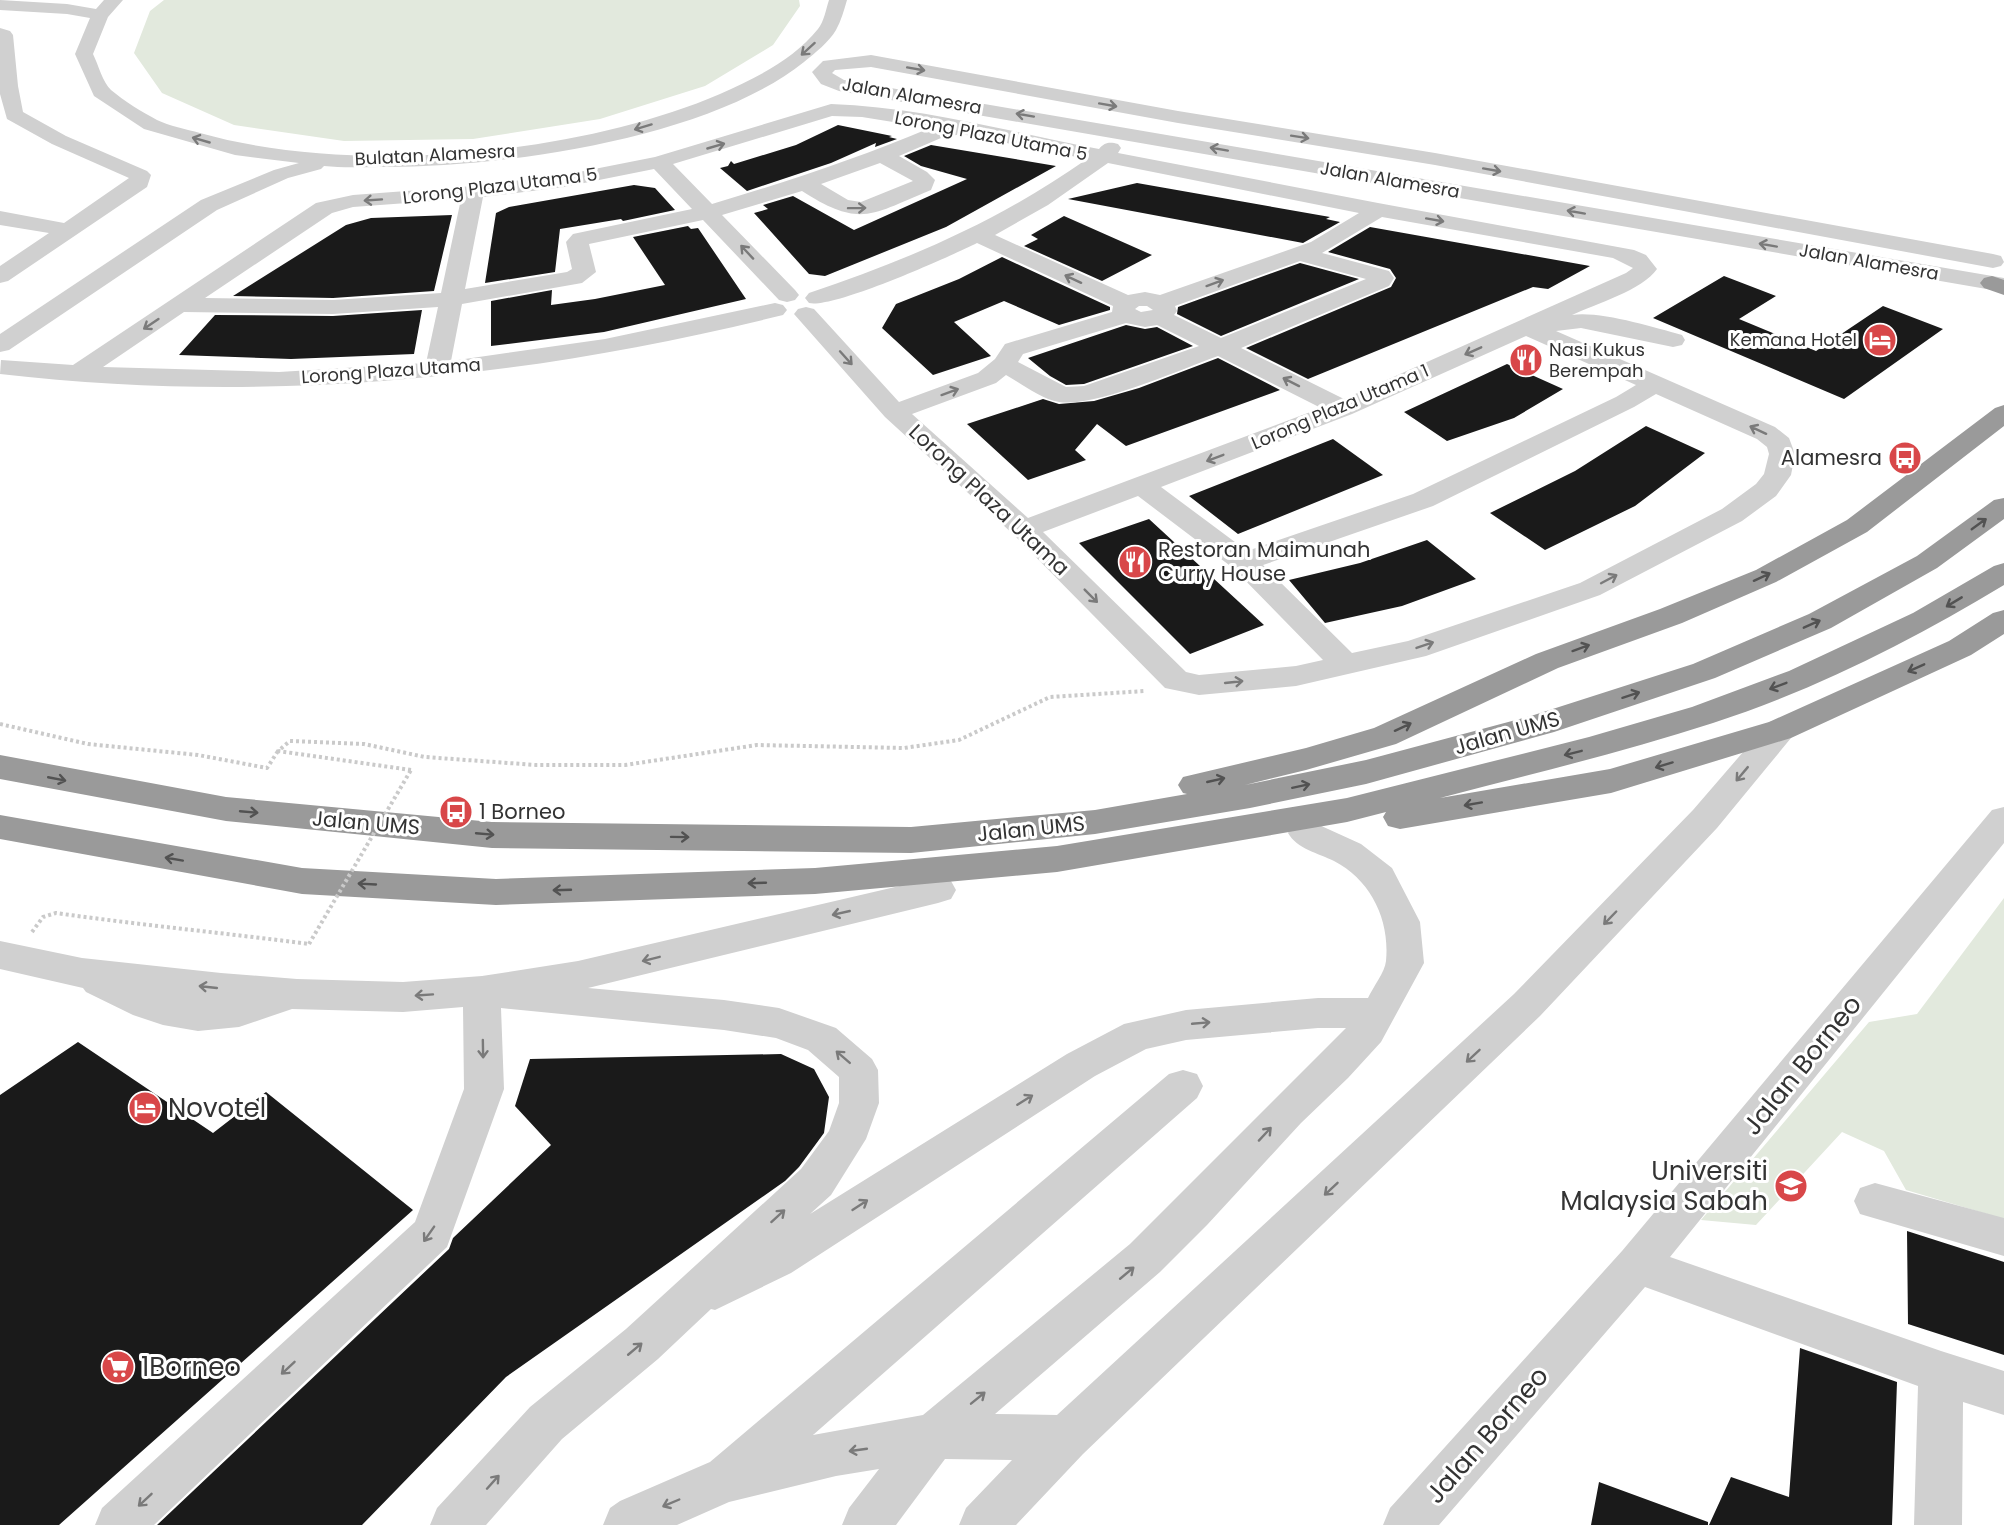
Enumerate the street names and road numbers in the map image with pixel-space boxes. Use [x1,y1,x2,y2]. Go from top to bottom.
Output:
street label: Jalan Alamesra [840,71,984,120]
street label: Lorong Plaza Utama 5 [893,105,1090,166]
street label: Bulatan Alamesra [354,138,516,171]
street label: Jalan Alamesra [1318,155,1462,204]
street label: Lorong Plaza Utama 5 [401,161,599,210]
street label: Jalan Alamesra [1797,237,1941,286]
street label: Lorong Plaza Utama [300,352,482,389]
street label: Lorong Plaza Utama 1 [1247,358,1432,455]
street label: Lorong Plaza Utama [903,418,1076,582]
street label: Jalan UMS [1451,704,1563,761]
street label: Jalan UMS [311,803,421,842]
street label: Jalan UMS [976,808,1086,849]
street label: Jalan Borneo [1734,987,1870,1143]
street label: Jalan Borneo [1417,1359,1557,1511]

